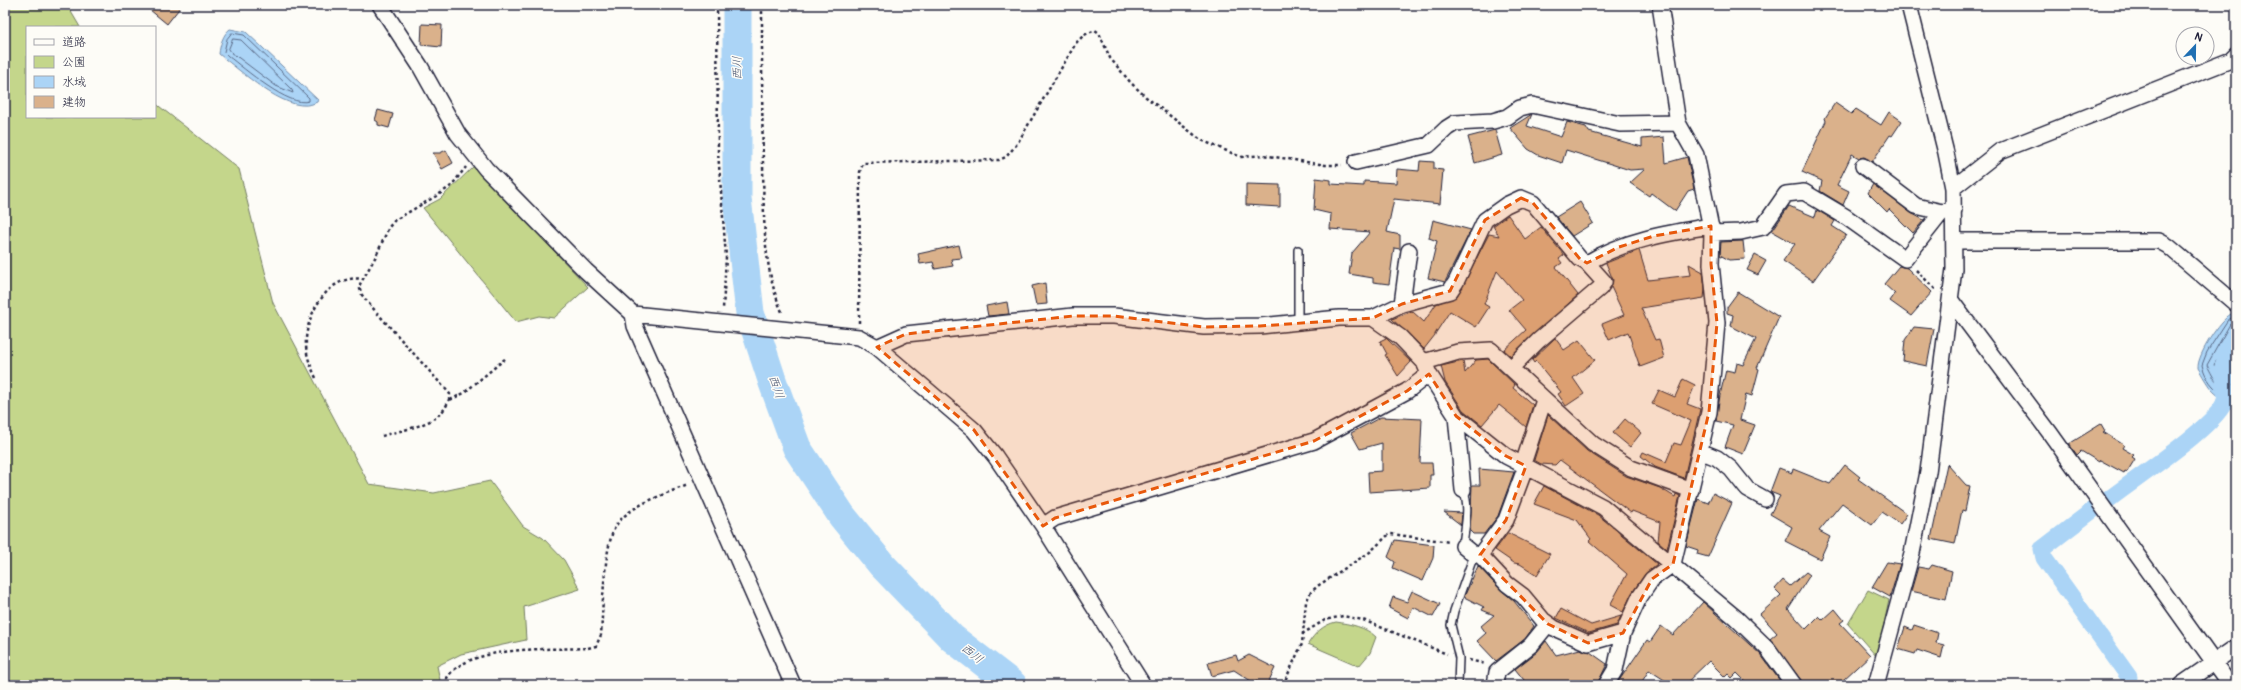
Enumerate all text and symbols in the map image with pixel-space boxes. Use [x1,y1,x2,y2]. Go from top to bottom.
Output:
legend [26,26,156,118]
north arrow [2175,26,2215,66]
text: N [2193,30,2205,45]
text: 道路 [62,35,86,50]
text: 公園 [62,55,86,70]
water label: 西川 [730,56,745,80]
text: 水域 [62,75,86,90]
text: 建物 [62,95,86,110]
water label: 西川 [765,373,787,401]
water label: 西川 [958,641,986,667]

